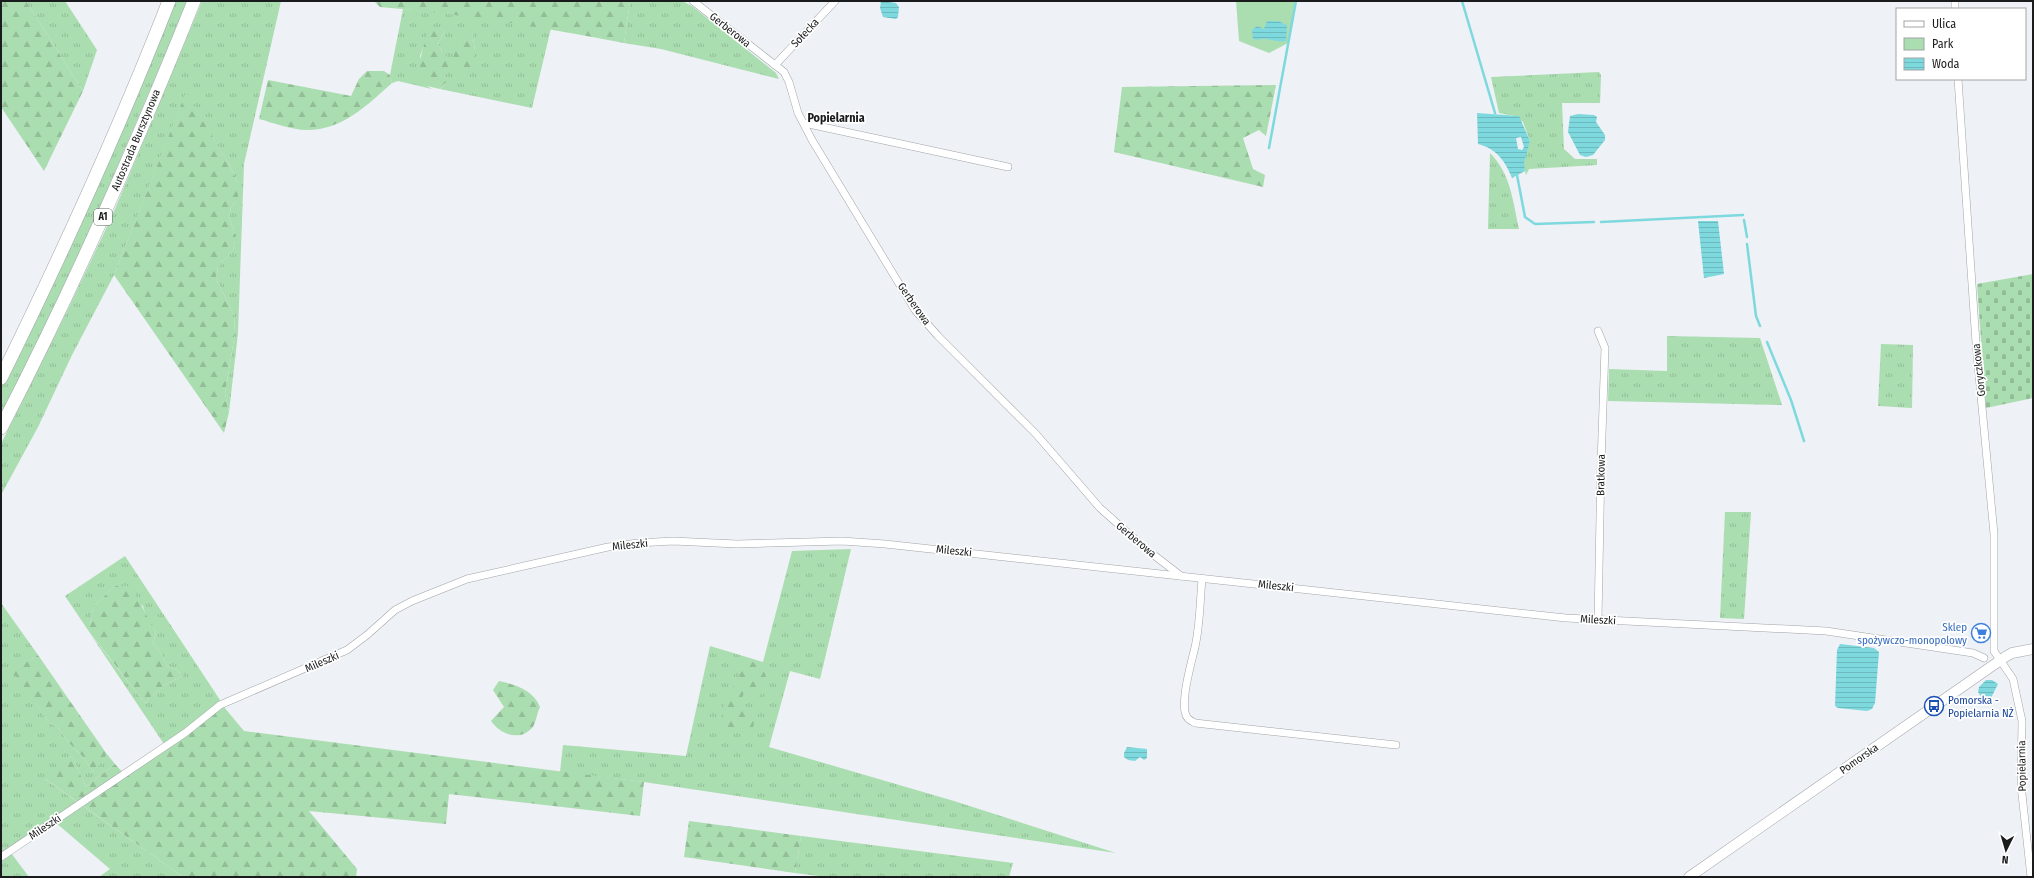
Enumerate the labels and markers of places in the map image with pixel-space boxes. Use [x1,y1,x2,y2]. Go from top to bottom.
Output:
place label: Sklep spożywczo-monopolowy [1857,621,1967,647]
supermarket icon: Sklep spożywczo-monopolowy [1970,622,1992,644]
place label: Pomorska - Popielarnia NŻ [1948,694,2014,720]
bus stop icon: Pomorska - Popielarnia NŻ [1923,695,1945,717]

